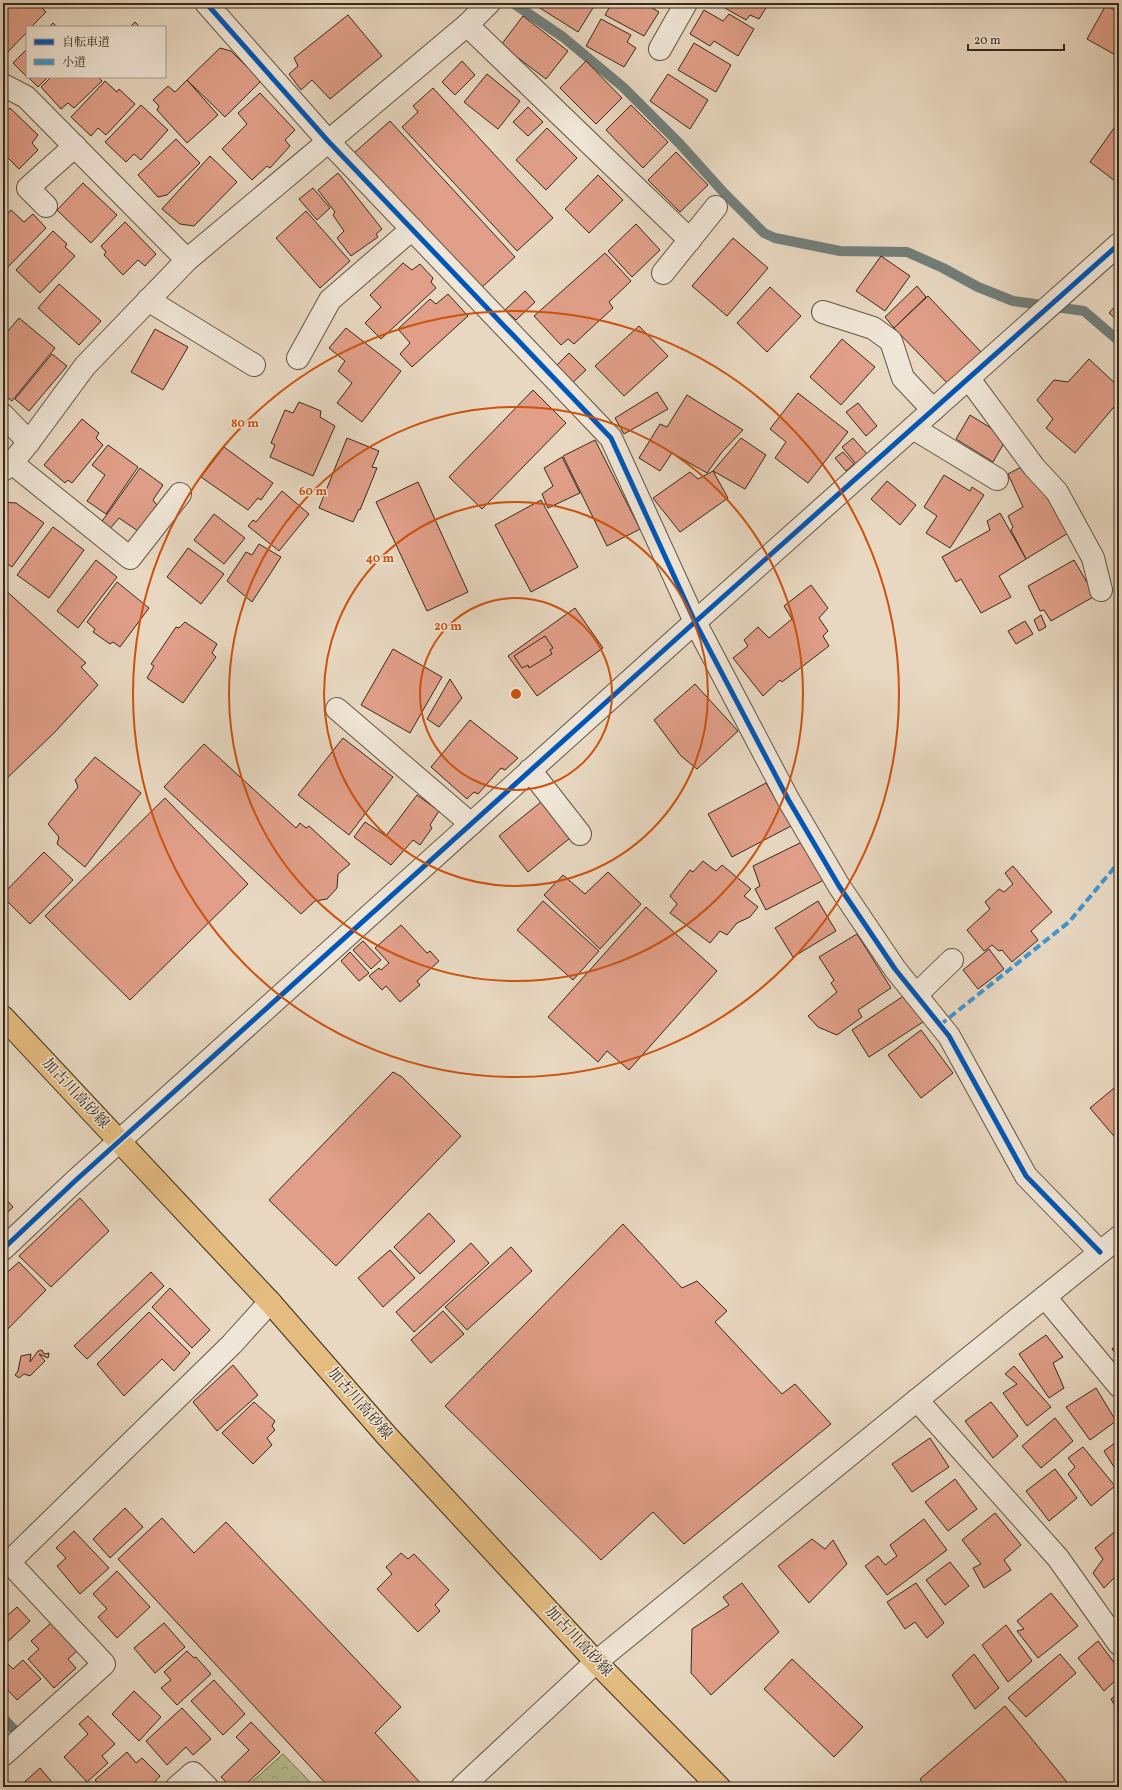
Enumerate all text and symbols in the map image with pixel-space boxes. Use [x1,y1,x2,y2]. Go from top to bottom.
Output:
legend [26,26,166,78]
scale bar [968,26,1064,52]
text: 20 m [974,33,1001,49]
text: 自転車道 [62,35,110,51]
text: 小道 [62,55,86,71]
text: 80 m [231,416,259,432]
text: 60 m [299,484,327,500]
text: 40 m [366,551,395,567]
text: 20 m [434,619,462,635]
centre of rings [509,687,523,701]
street label: 加古川高砂線 [37,1054,113,1134]
street label: 加古川高砂線 [322,1363,396,1445]
street label: 加古川高砂線 [540,1602,616,1682]

